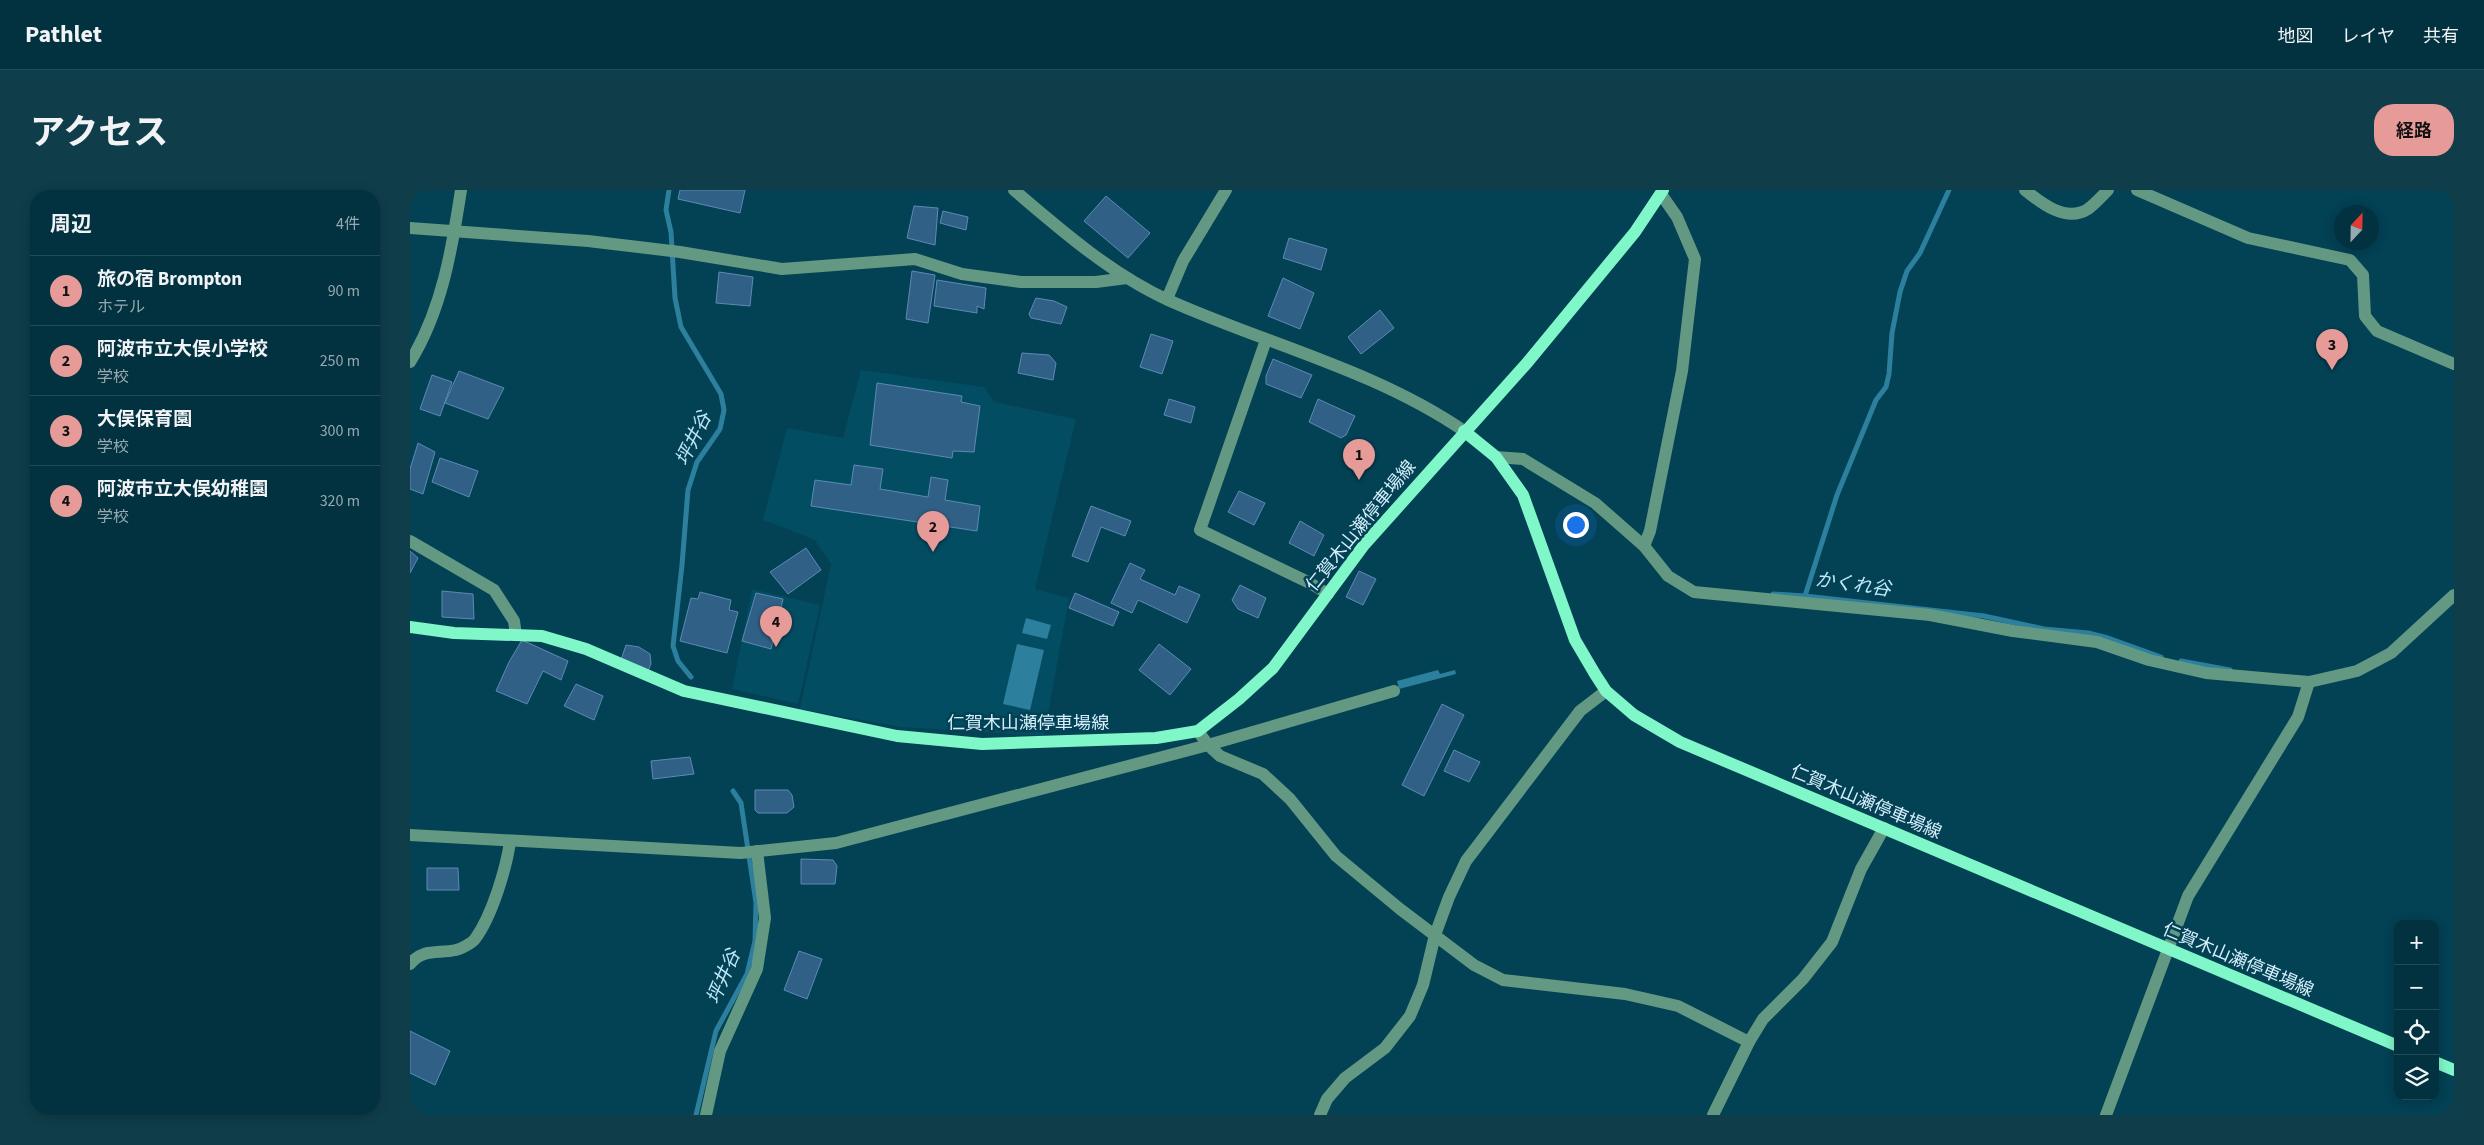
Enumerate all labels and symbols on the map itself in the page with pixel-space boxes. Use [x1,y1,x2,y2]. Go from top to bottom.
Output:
north arrow [2334,205,2379,250]
pin: 3 [2316,329,2348,370]
water label: 坪井谷 [669,406,720,471]
pin: 1 [1343,439,1375,480]
street label: 仁賀木山瀬停車場線 [1300,455,1422,597]
pin: 2 [917,511,949,552]
your location [1563,512,1589,538]
water label: かくれ谷 [1813,566,1894,604]
pin: 4 [760,606,792,647]
street label: 仁賀木山瀬停車場線 [947,711,1109,736]
street label: 仁賀木山瀬停車場線 [1787,759,1945,845]
street label: 仁賀木山瀬停車場線 [2159,917,2317,1003]
water label: 坪井谷 [700,944,748,1009]

